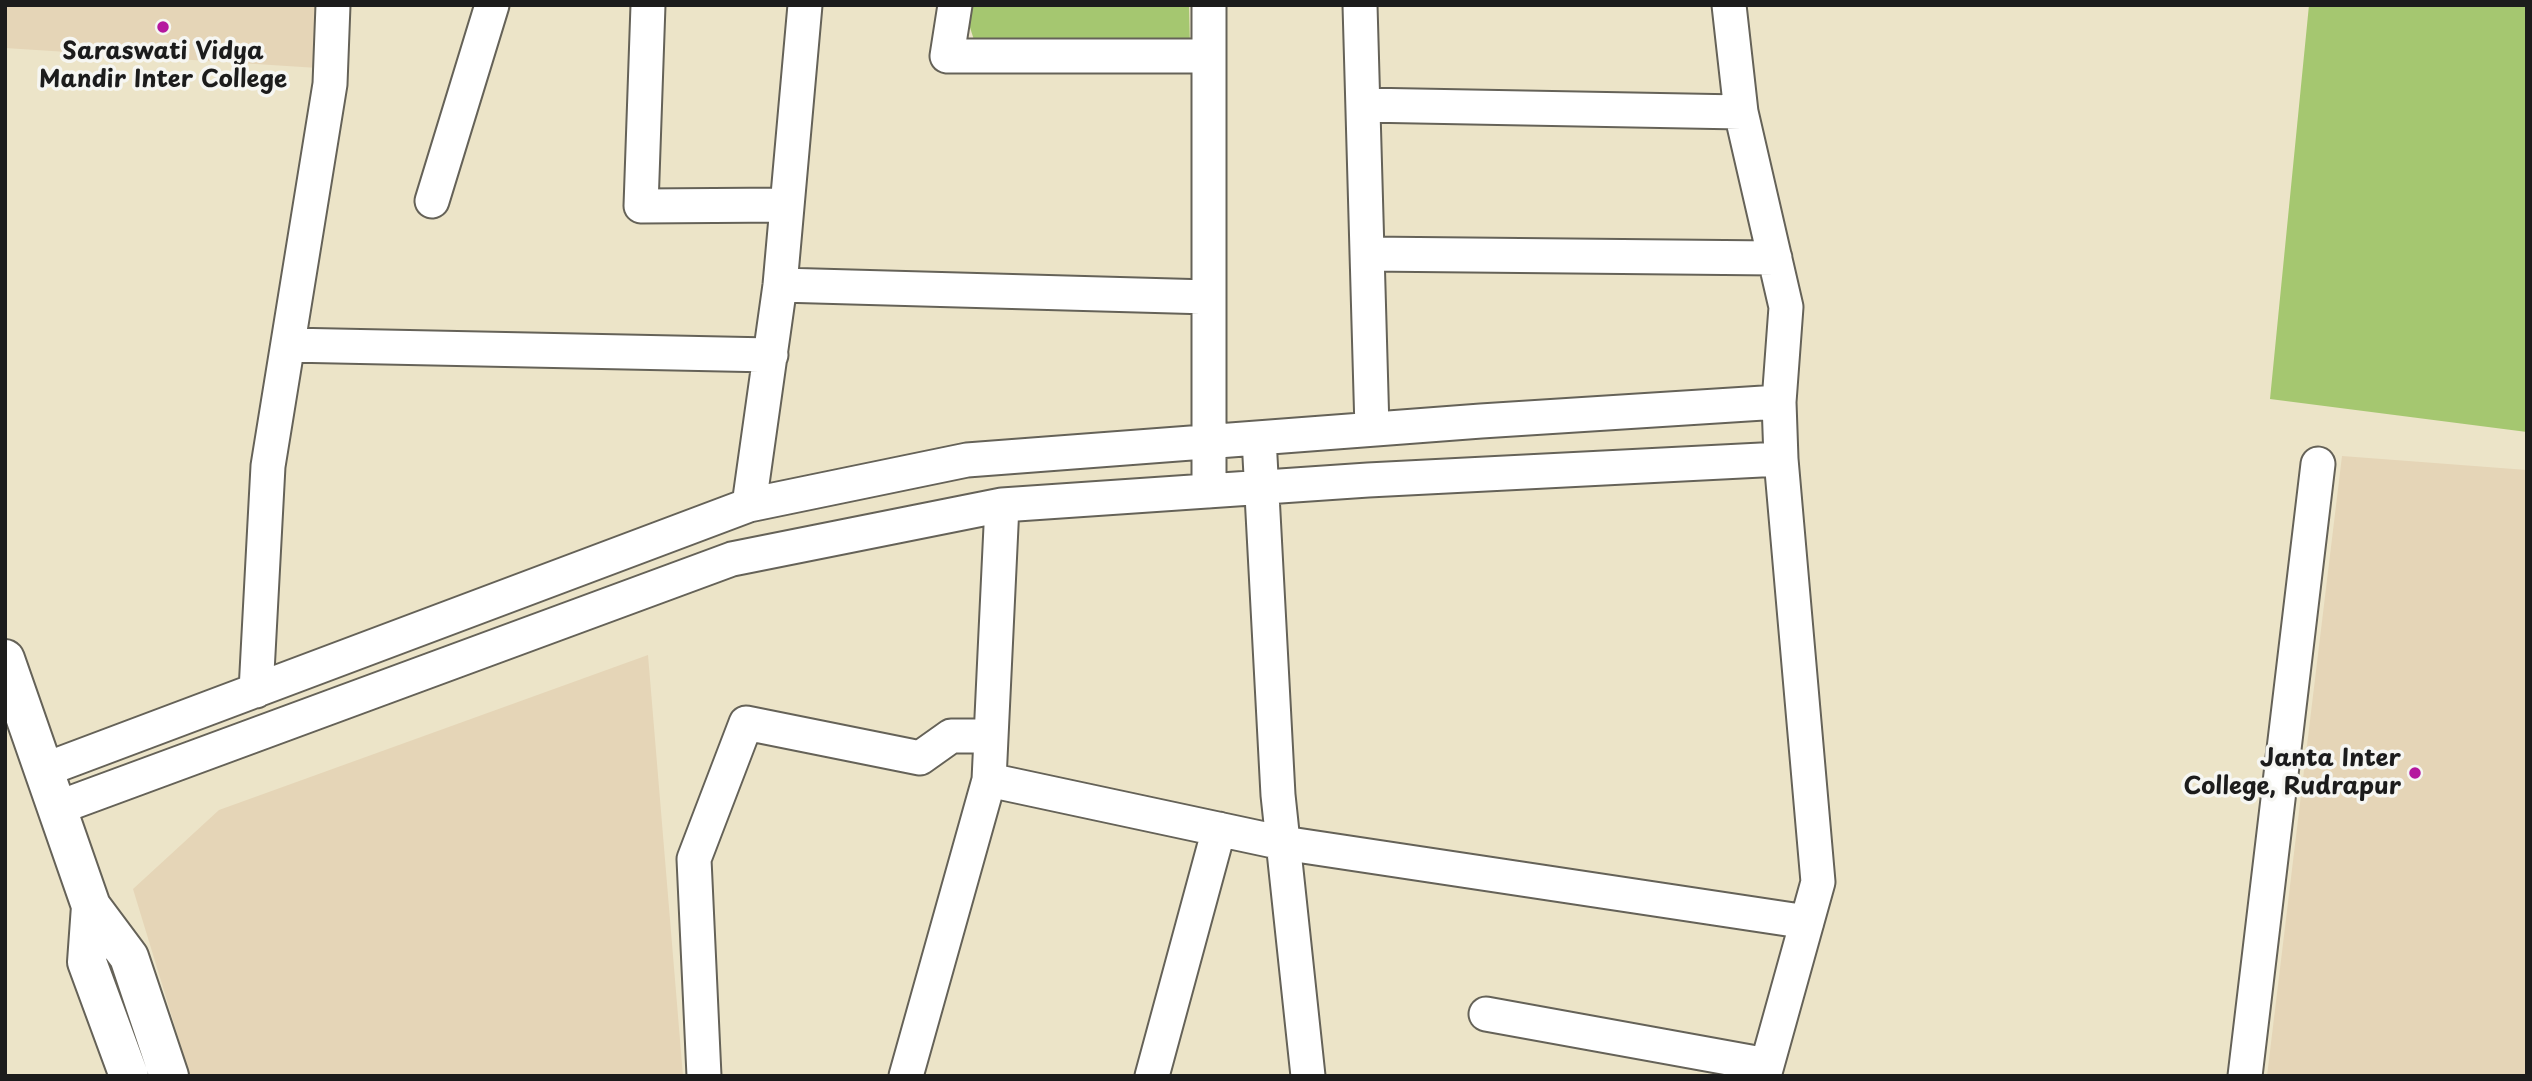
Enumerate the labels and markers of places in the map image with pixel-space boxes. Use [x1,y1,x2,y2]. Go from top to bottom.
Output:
marker: Saraswati Vidya Mandir Inter College [155,19,171,35]
place label: Saraswati Vidya Mandir Inter College [39,38,287,94]
place label: Janta Inter College, Rudrapur [2183,745,2401,801]
marker: Janta Inter College, Rudrapur [2407,765,2423,781]

